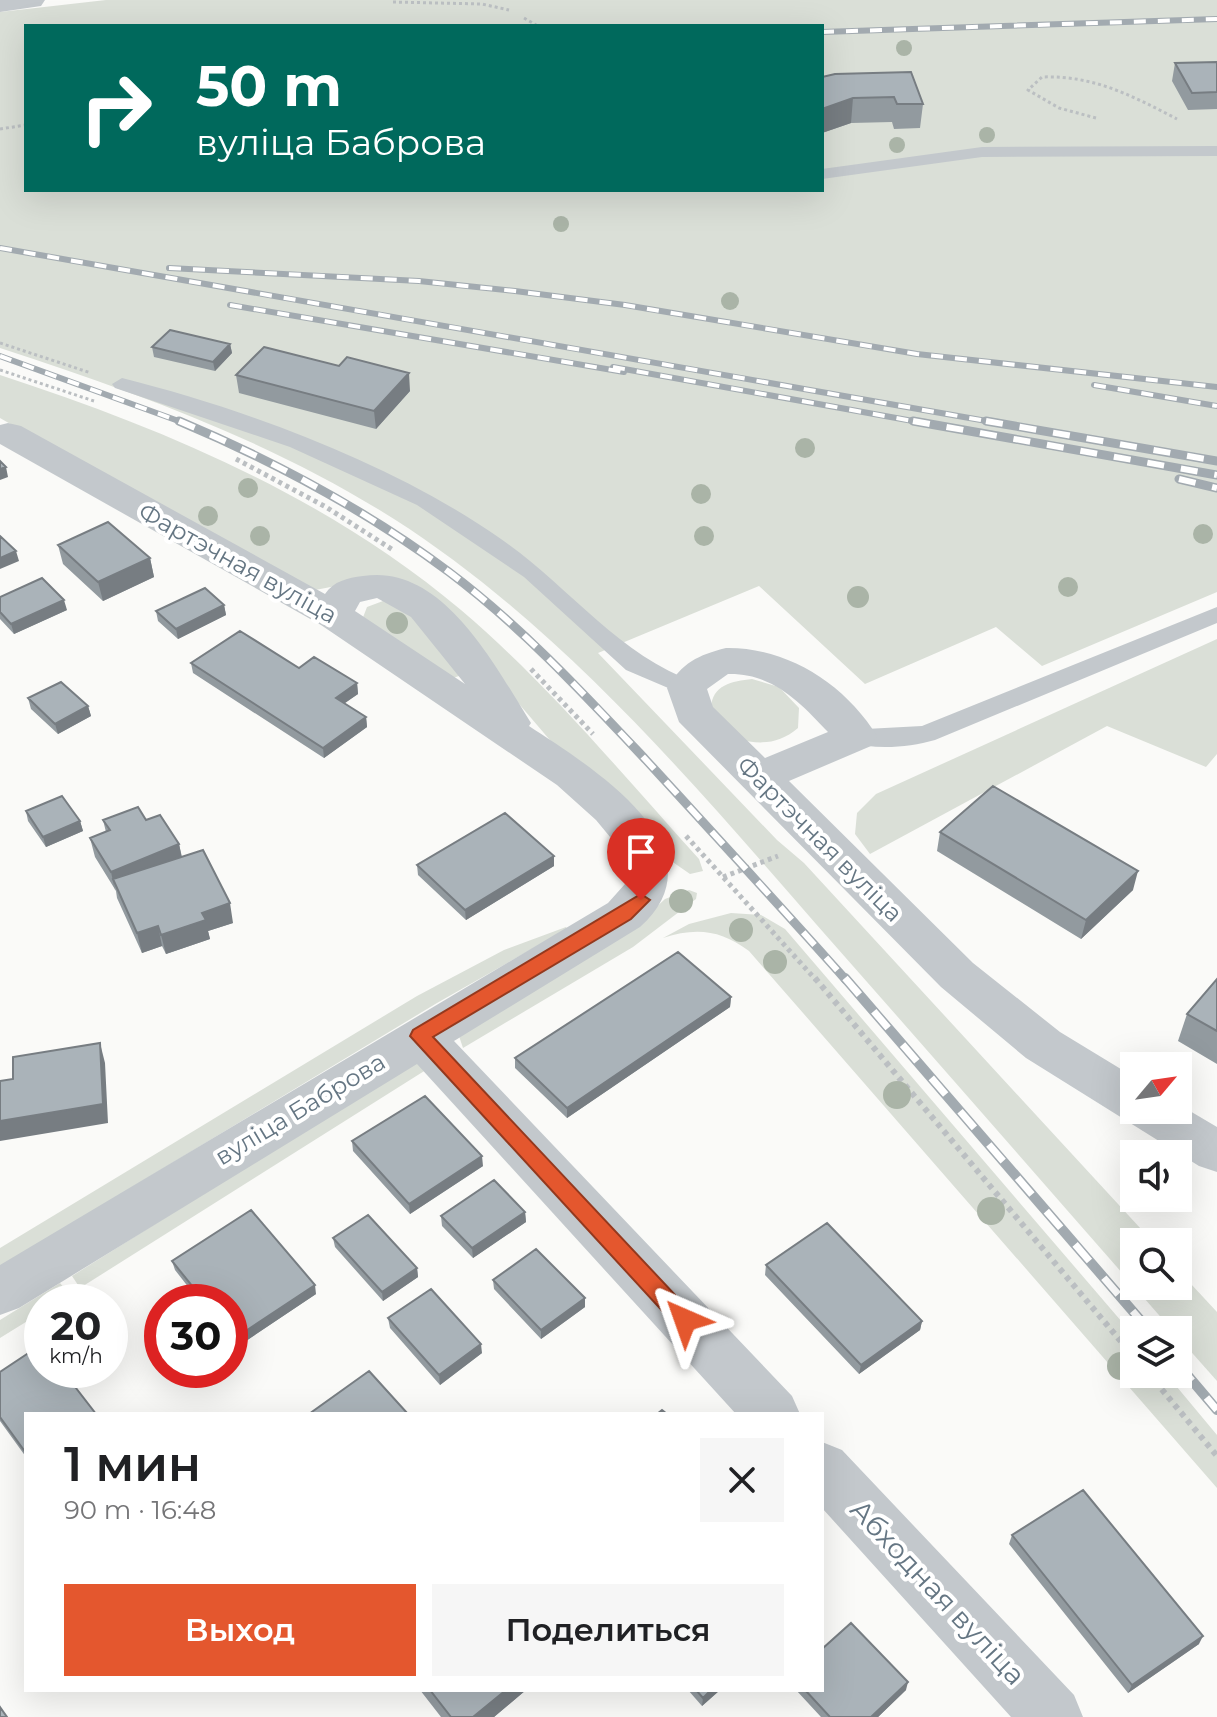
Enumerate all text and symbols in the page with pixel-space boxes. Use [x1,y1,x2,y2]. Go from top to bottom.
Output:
text: 50 m [196,52,342,120]
icon: right [64,56,168,160]
text: вуліца Баброва [196,120,486,164]
street label: Фартэчная вуліца [134,497,342,629]
street label: Фартэчная вуліца [731,750,909,928]
pin [607,818,675,900]
icon: arrive [619,830,663,874]
street label: вуліца Баброва [210,1047,390,1171]
north arrow [1120,1052,1192,1124]
map controls [1120,1052,1192,1388]
button: sound [1120,1140,1192,1212]
button: search [1120,1228,1192,1300]
position arrow [643,1278,727,1362]
speed limit sign: 30 [144,1284,248,1388]
text: 20 [51,1301,101,1350]
button: layers [1120,1316,1192,1388]
text: km/h [49,1344,103,1368]
text: 1 мин [64,1435,201,1493]
button: close [700,1438,784,1522]
street label: Абходная вуліца [843,1492,1033,1692]
text: 90 m · 16:48 [64,1494,216,1526]
button: Выход [64,1584,416,1676]
button: Поделиться [432,1584,784,1676]

